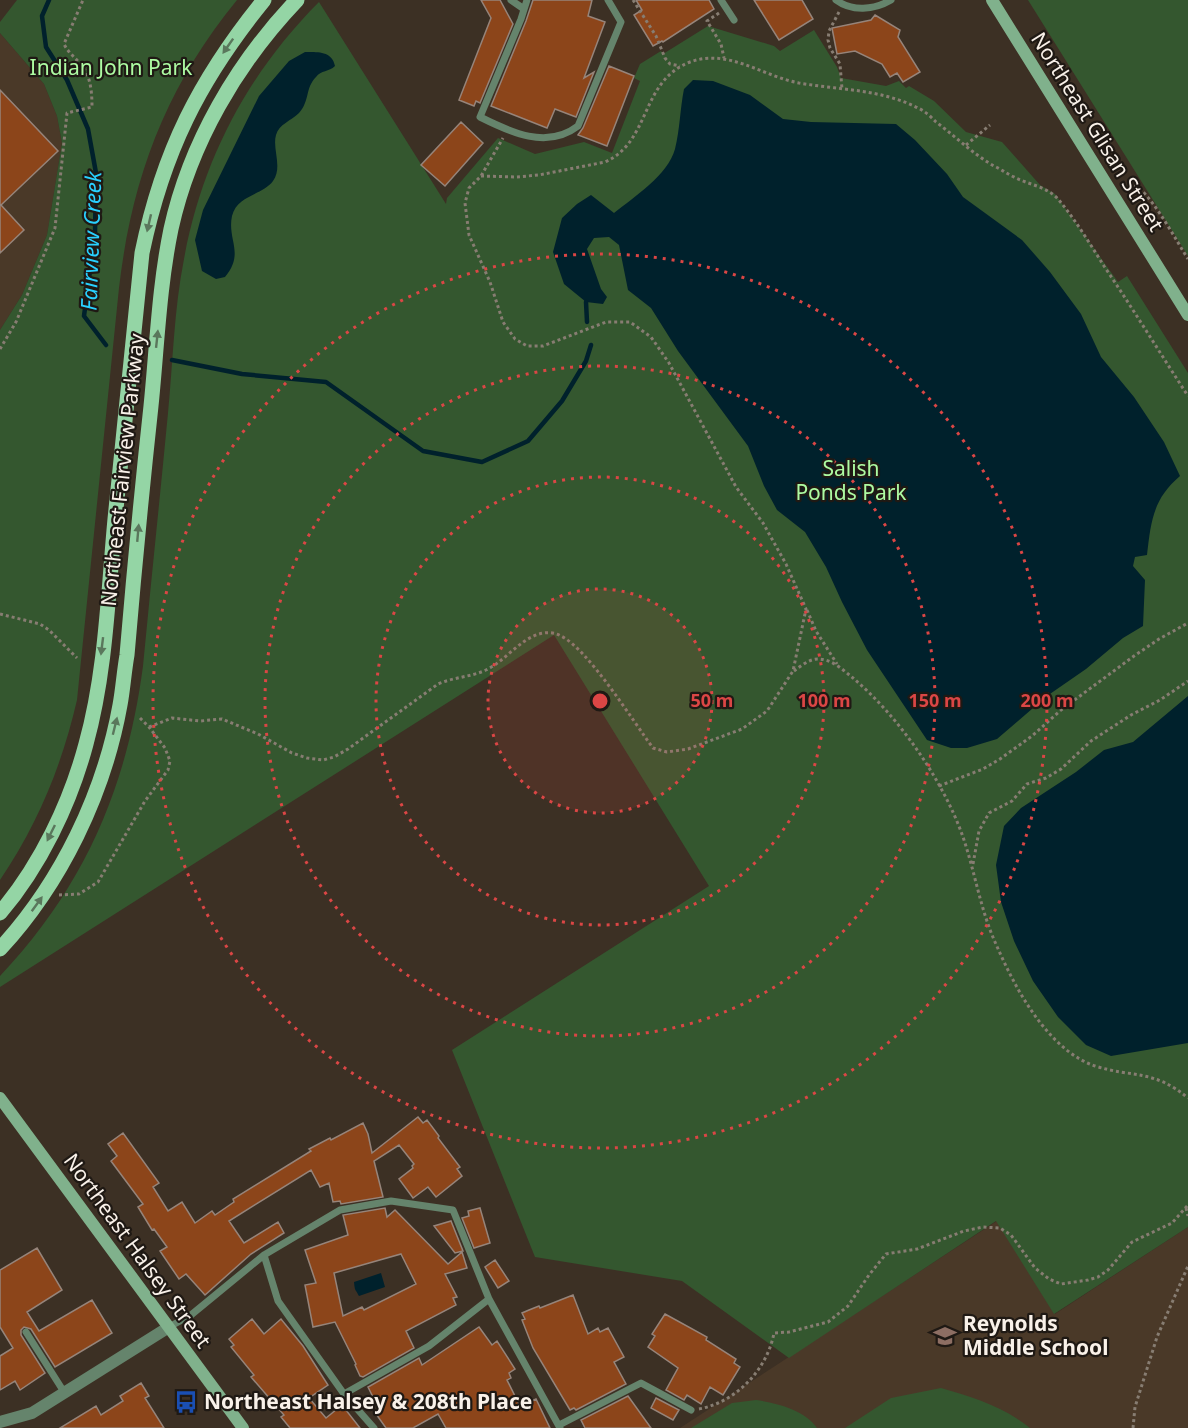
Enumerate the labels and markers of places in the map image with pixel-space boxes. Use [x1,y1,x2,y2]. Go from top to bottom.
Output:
centre of rings [590,691,610,711]
place label: Reynolds Middle School [963,1309,1108,1361]
school or university icon: Reynolds Middle School [932,1323,958,1349]
place label: Northeast Halsey & 208th Place [204,1387,532,1415]
bus stop icon: Northeast Halsey & 208th Place [173,1389,199,1415]

